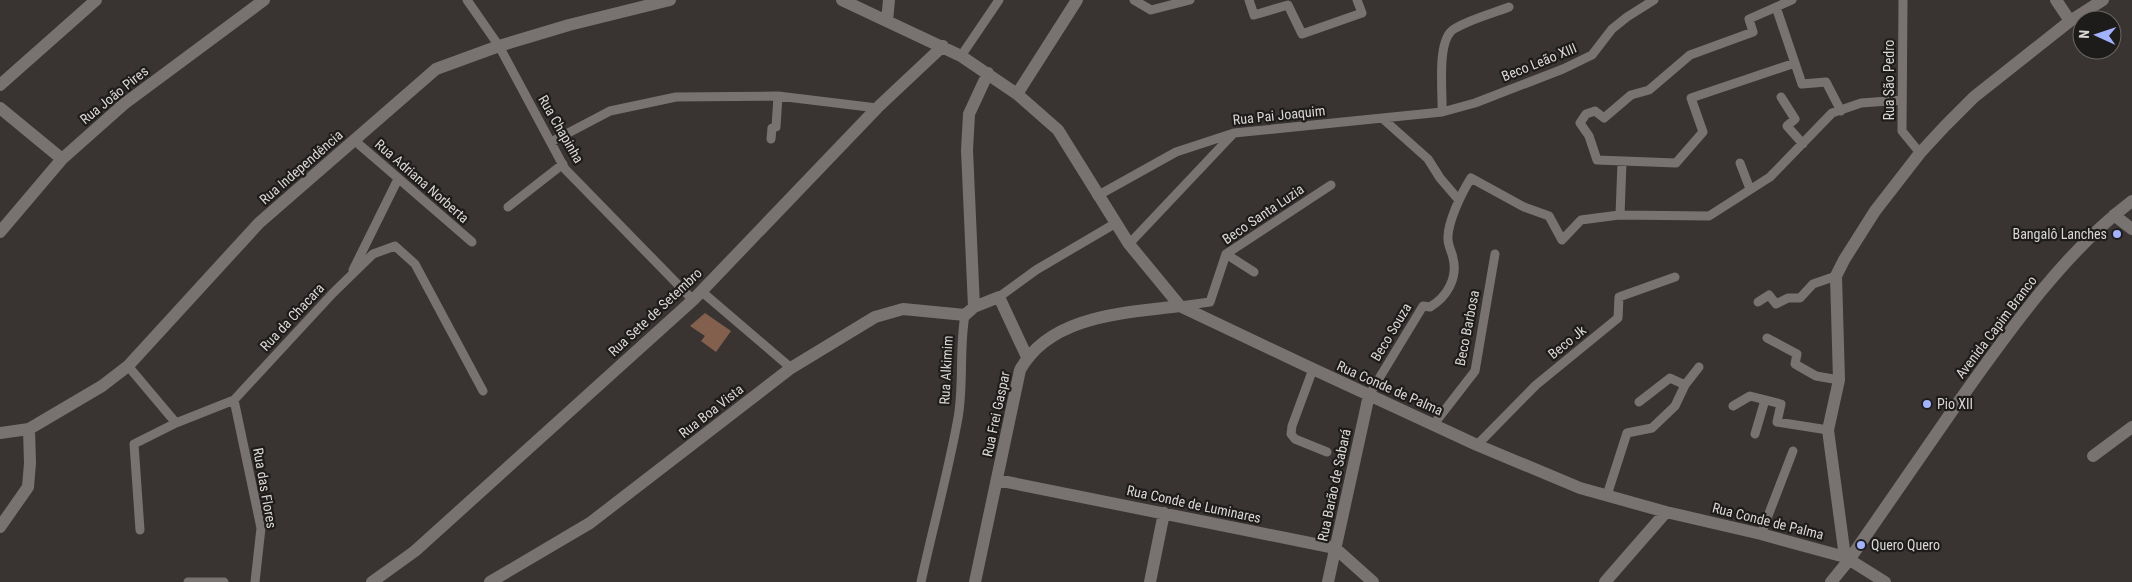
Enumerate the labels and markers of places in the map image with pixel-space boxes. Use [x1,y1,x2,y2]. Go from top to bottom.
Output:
place label: Bangalô Lanches [2012,226,2107,242]
marker: Bangalô Lanches [2111,228,2123,240]
place label: Pio XII [1937,396,1973,412]
marker: Pio XII [1921,398,1933,410]
place label: Quero Quero [1871,537,1940,553]
marker: Quero Quero [1855,539,1867,551]

